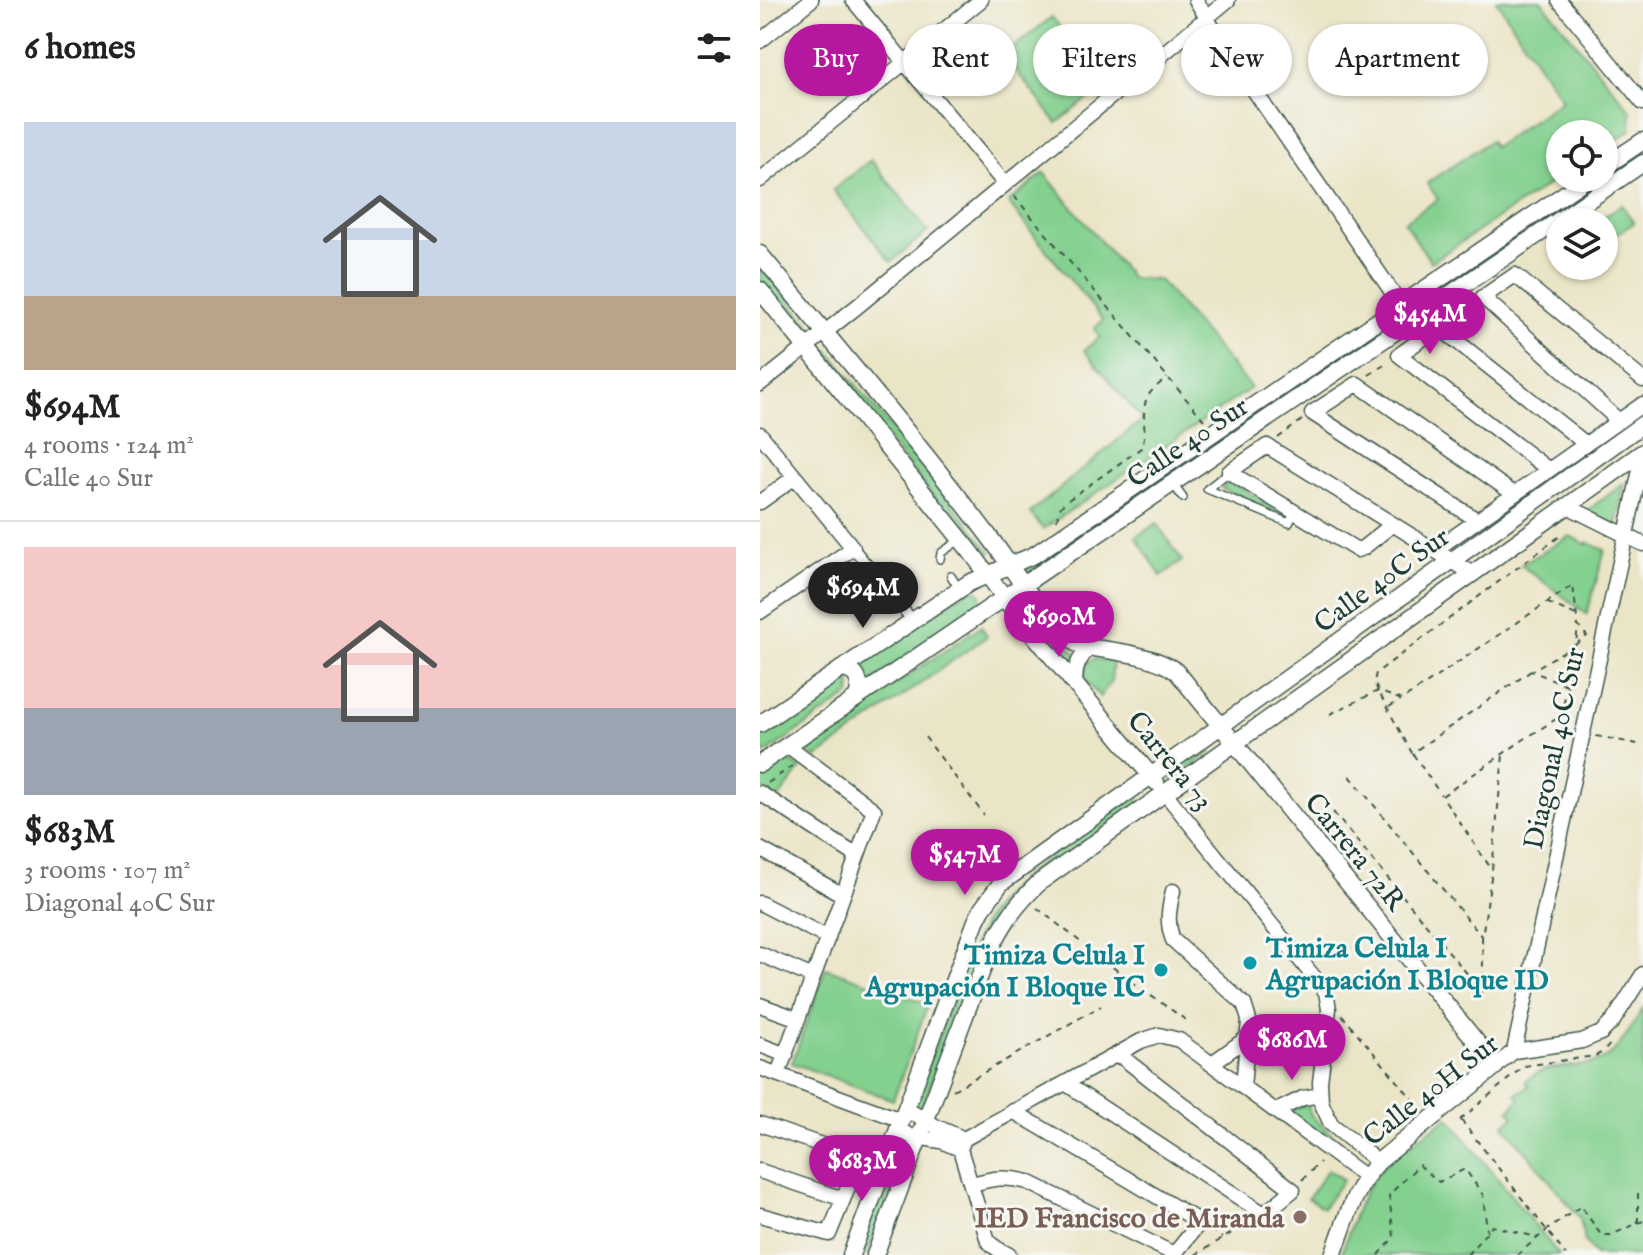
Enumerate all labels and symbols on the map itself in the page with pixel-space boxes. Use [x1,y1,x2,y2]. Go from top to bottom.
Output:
pin: $454M [1374,288,1486,356]
street label: Calle 40 Sur [1121,390,1256,496]
street label: Calle 40C Sur [1308,520,1457,642]
pin: $694M [807,562,919,630]
pin: $690M [1003,591,1115,659]
street label: Diagonal 40C Sur [1517,644,1594,853]
street label: Carrera 73 [1118,705,1220,818]
street label: Carrera 72R [1296,787,1413,919]
pin: $547M [909,829,1021,897]
place label: Timiza Celula I Agrupación I Bloque ID [1265,932,1549,999]
place label: Timiza Celula I Agrupación I Bloque IC [864,939,1145,1006]
marker: Timiza Celula I Agrupación I Bloque ID [1241,954,1259,972]
marker: Timiza Celula I Agrupación I Bloque IC [1152,961,1170,979]
pin: $686M [1236,1014,1348,1082]
street label: Calle 40H Sur [1357,1027,1507,1155]
pin: $683M [806,1135,918,1203]
place label: IED Francisco de Miranda [975,1202,1285,1237]
marker: IED Francisco de Miranda [1291,1208,1309,1226]

